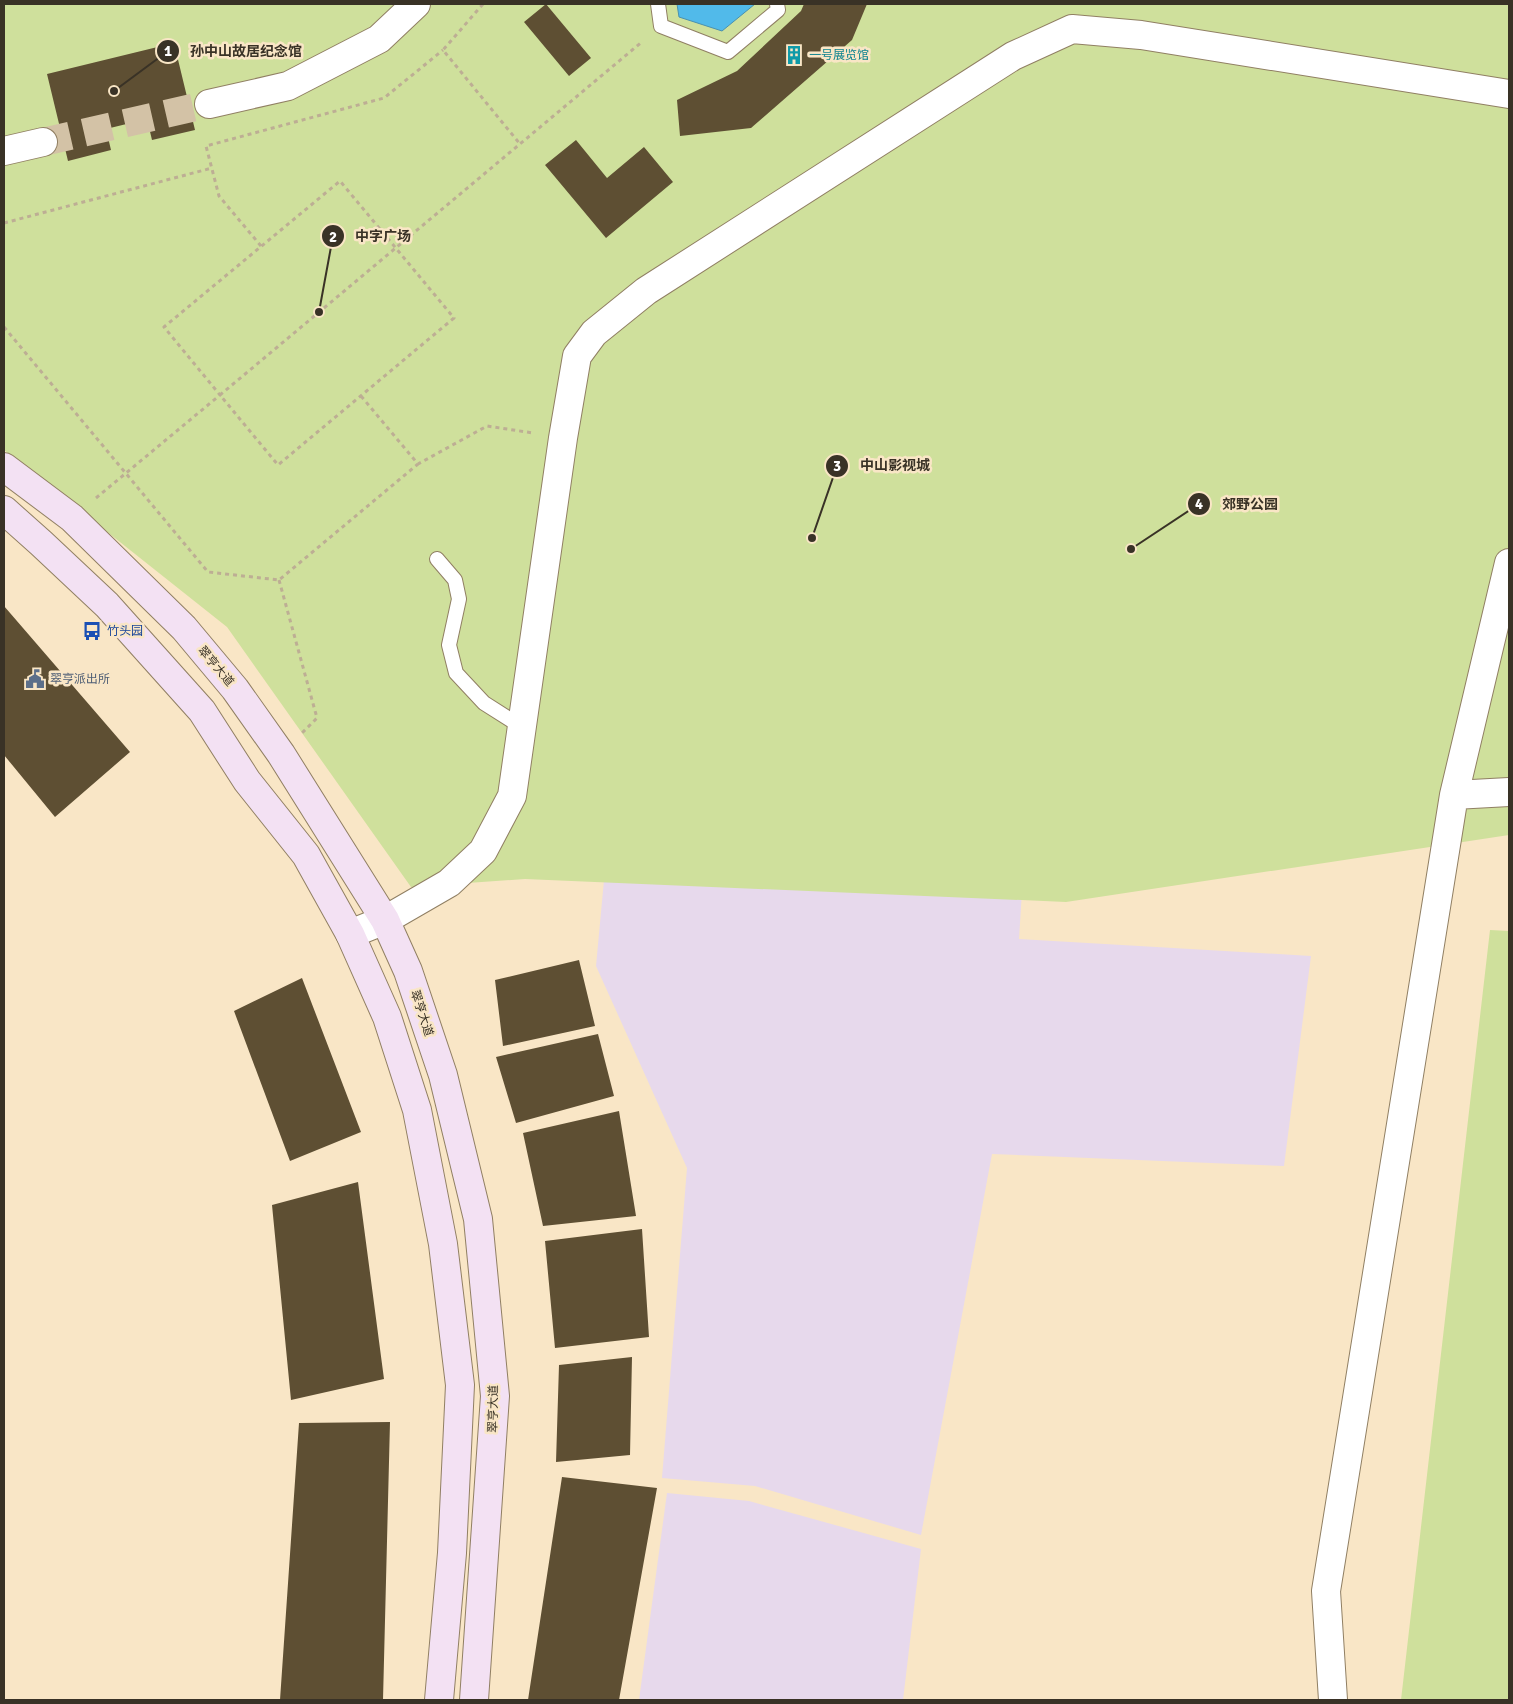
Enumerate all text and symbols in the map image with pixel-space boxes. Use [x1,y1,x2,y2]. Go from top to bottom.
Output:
callout: 孙中山故居纪念馆 [155,36,312,65]
text: 1 [164,42,172,60]
text: 孙中山故居纪念馆 [190,43,302,60]
building icon: 一号展览馆 [783,44,805,66]
place label: 一号展览馆 [809,48,869,63]
callout: 中字广场 [320,222,421,251]
text: 2 [329,228,337,246]
text: 中字广场 [355,228,411,245]
callout: 中山影视城 [825,451,940,480]
text: 3 [833,457,841,475]
text: 中山影视城 [860,457,930,474]
callout: 郊野公园 [1187,489,1288,518]
text: 4 [1195,495,1203,513]
text: 郊野公园 [1222,496,1278,513]
bus stop icon: 竹头园 [81,620,103,642]
place label: 竹头园 [107,624,143,639]
street label: 翠亨大道 [194,643,237,690]
public building icon: 翠亨派出所 [24,668,46,690]
place label: 翠亨派出所 [50,672,110,687]
street label: 翠亨大道 [407,988,436,1038]
street label: 翠亨大道 [486,1385,501,1433]

